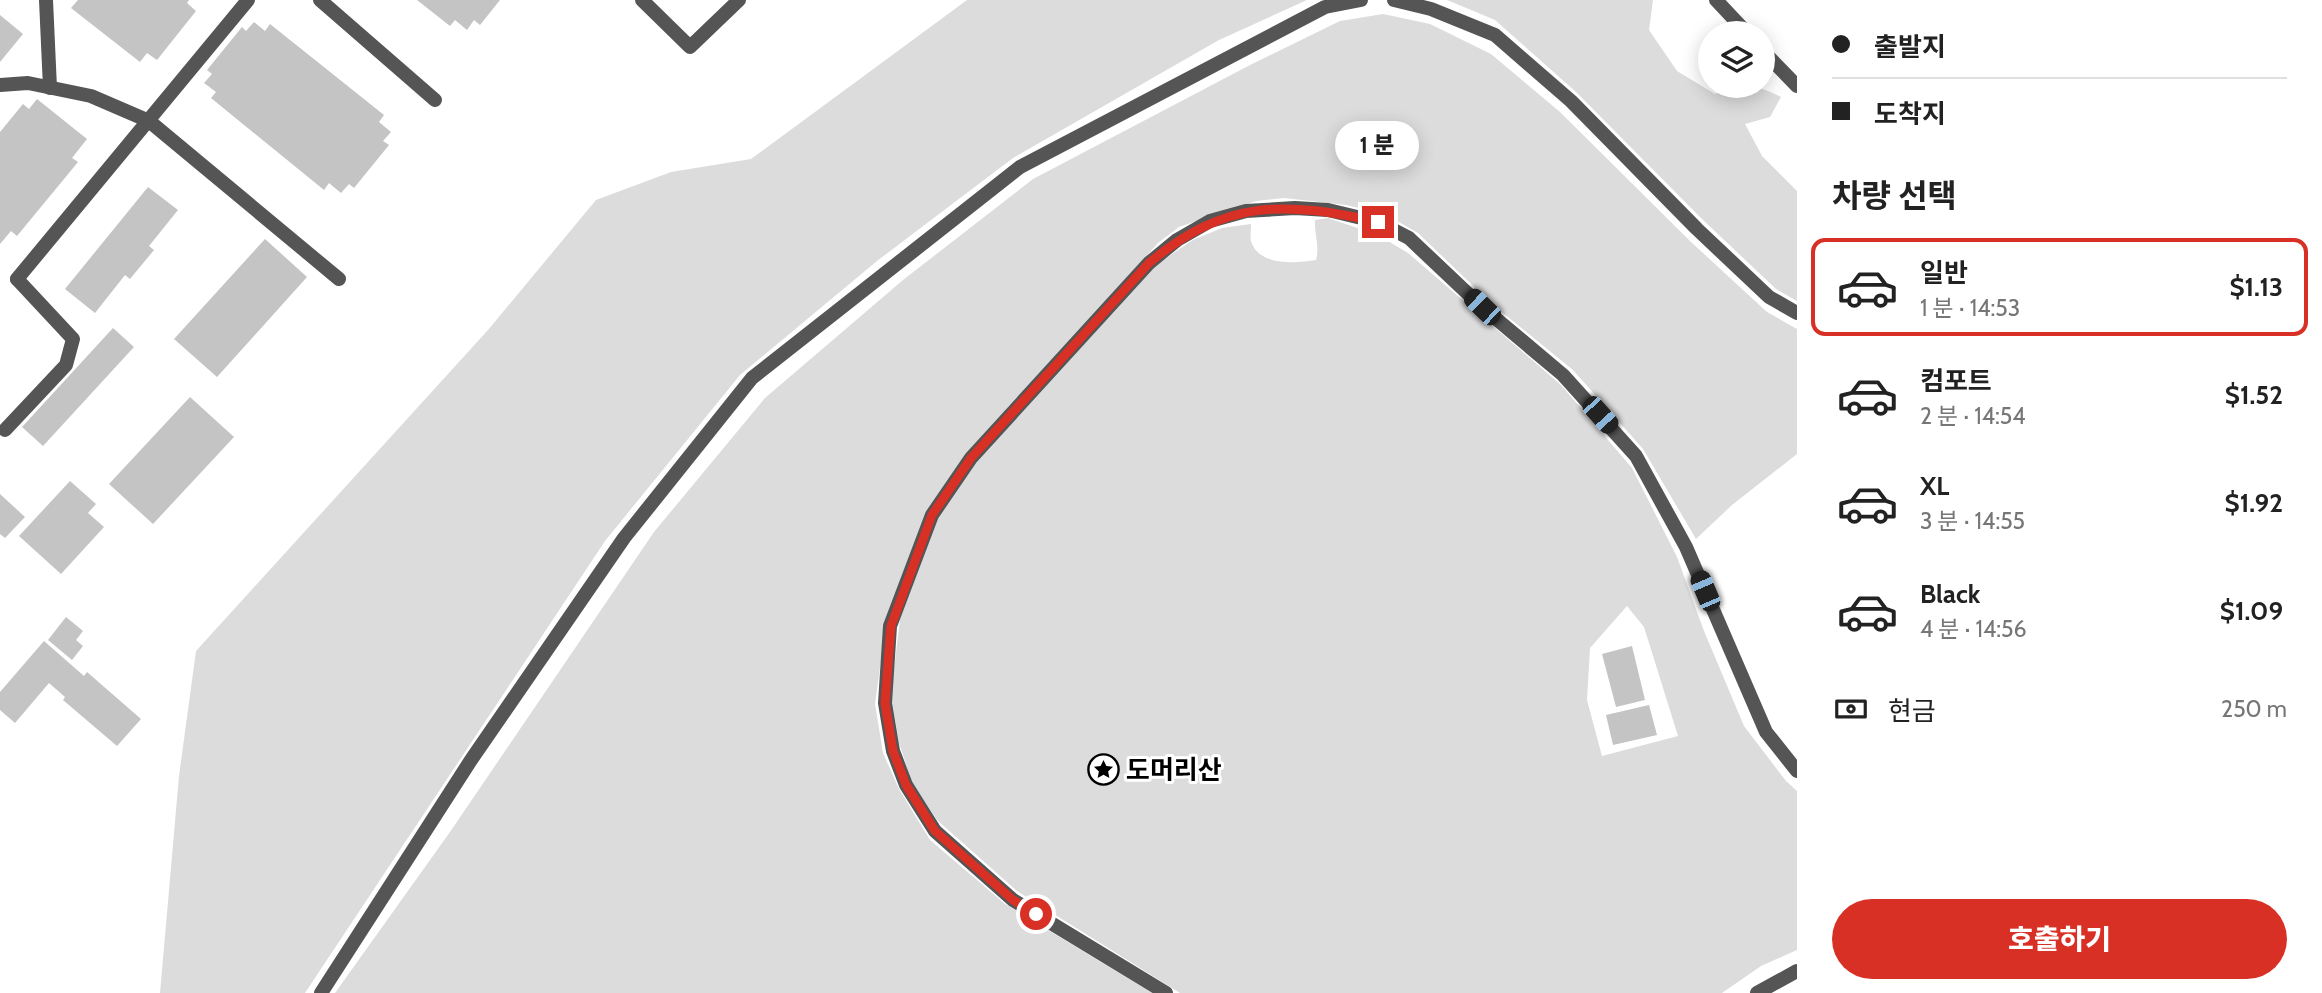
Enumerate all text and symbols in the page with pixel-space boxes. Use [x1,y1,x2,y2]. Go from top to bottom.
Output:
map controls [1698,21,1775,98]
button: layers [1698,21,1775,98]
text: 출발지 [1874,31,1946,63]
text: 도착지 [1874,98,1946,130]
callout: 1 분 [1336,120,1420,170]
text: 1 분 [1360,131,1394,159]
text: 차량 선택 [1832,176,1957,215]
route end [1362,206,1394,238]
icon: car [1836,256,1899,319]
text: 일반 [1920,257,1968,289]
text: $1.13 [2229,271,2283,303]
car [1460,285,1505,329]
text: 1 분 · 14:53 [1920,294,2020,322]
icon: car [1836,364,1899,427]
text: 컴포트 [1920,365,1992,397]
text: $1.52 [2225,379,2283,411]
car [1579,392,1622,438]
text: 2 분 · 14:54 [1920,402,2026,430]
text: XL [1920,470,1949,502]
icon: car [1836,472,1899,535]
text: $1.92 [2225,487,2283,519]
text: 3 분 · 14:55 [1920,507,2025,535]
car [1688,568,1723,614]
text: Black [1920,578,1980,610]
icon: car [1836,580,1899,643]
text: $1.09 [2220,595,2283,627]
text: 4 분 · 14:56 [1920,615,2027,643]
icon: cash [1832,690,1870,728]
text: 현금 [1888,695,1936,727]
text: 250 m [2221,695,2287,723]
place icon: 도머리산 [1086,753,1120,787]
place label: 도머리산 [1126,754,1222,786]
route start [1020,898,1052,930]
button: 호출하기 [1832,899,2287,979]

